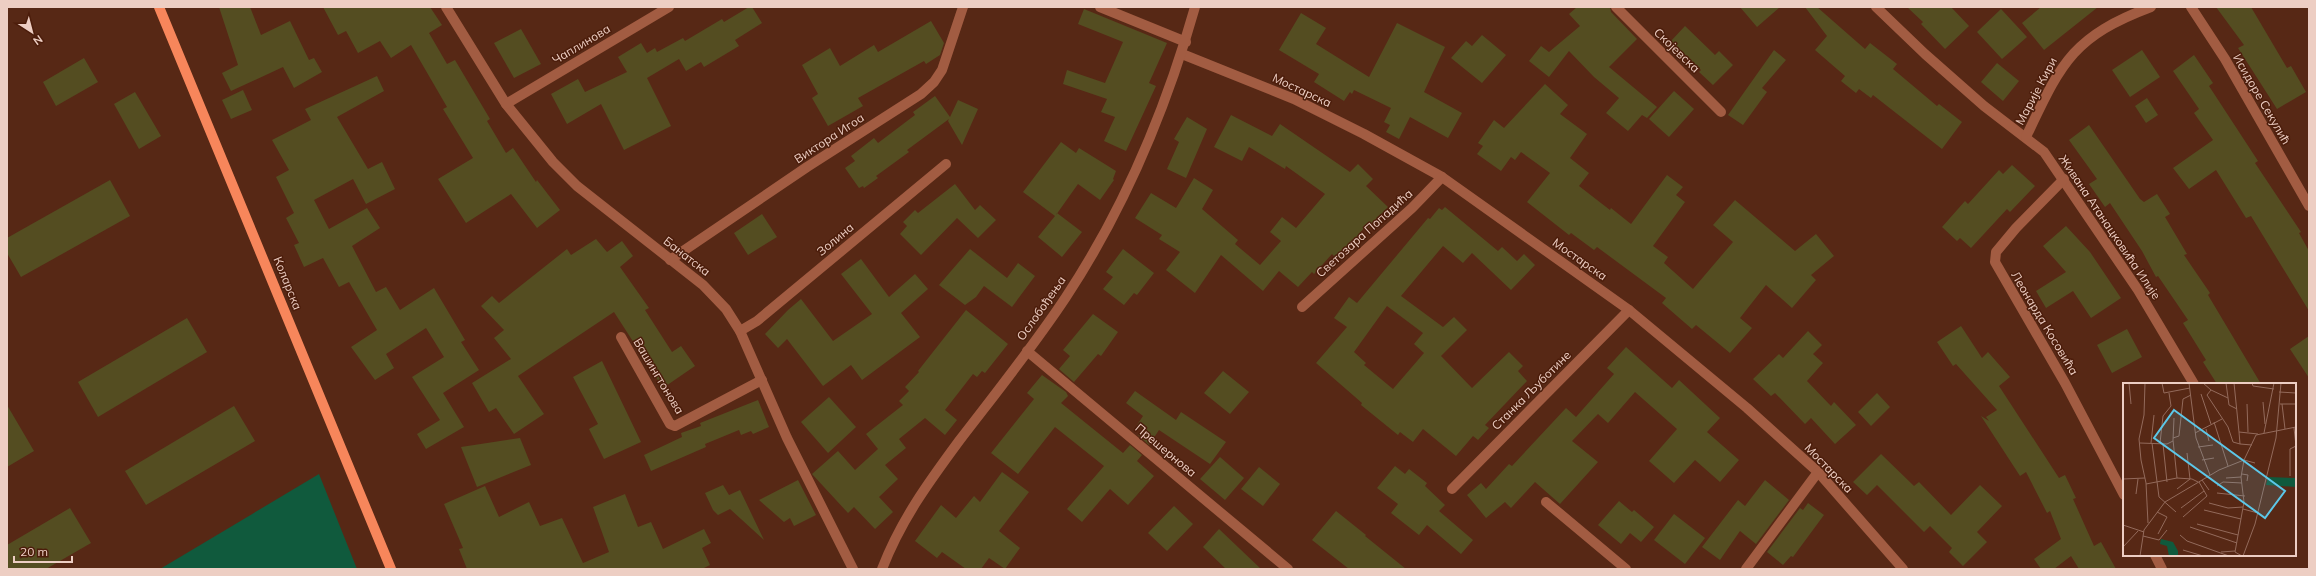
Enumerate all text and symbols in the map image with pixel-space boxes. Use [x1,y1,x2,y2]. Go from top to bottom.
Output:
north arrow [12,12,52,52]
street label: Чаплинова [549,21,613,67]
street label: Скојевска [1651,25,1703,75]
text: N [30,32,45,48]
street label: Исидоре Секулић [2230,51,2294,147]
street label: Марије Кири [2012,55,2060,127]
street label: Мостарска [1270,70,1334,110]
street label: Виктора Игоа [791,110,867,166]
street label: Живана Атанацковића Илије [2056,152,2164,303]
street label: Светозара Попадића [1313,186,1415,280]
street label: Золина [814,219,856,259]
street label: Банатска [661,233,713,279]
street label: Мостарска [1550,235,1610,283]
street label: Коларска [271,254,305,312]
street label: Леонарда Косовића [2008,268,2082,378]
street label: Ослобођења [1013,273,1069,343]
street label: Вашингтонова [631,335,687,417]
street label: Станка Љуботине [1488,347,1574,433]
inset map [2123,383,2296,556]
street label: Прешернова [1132,420,1200,480]
street label: Мостарска [1802,440,1856,496]
scale bar [14,538,72,564]
text: 20 m [20,544,48,559]

